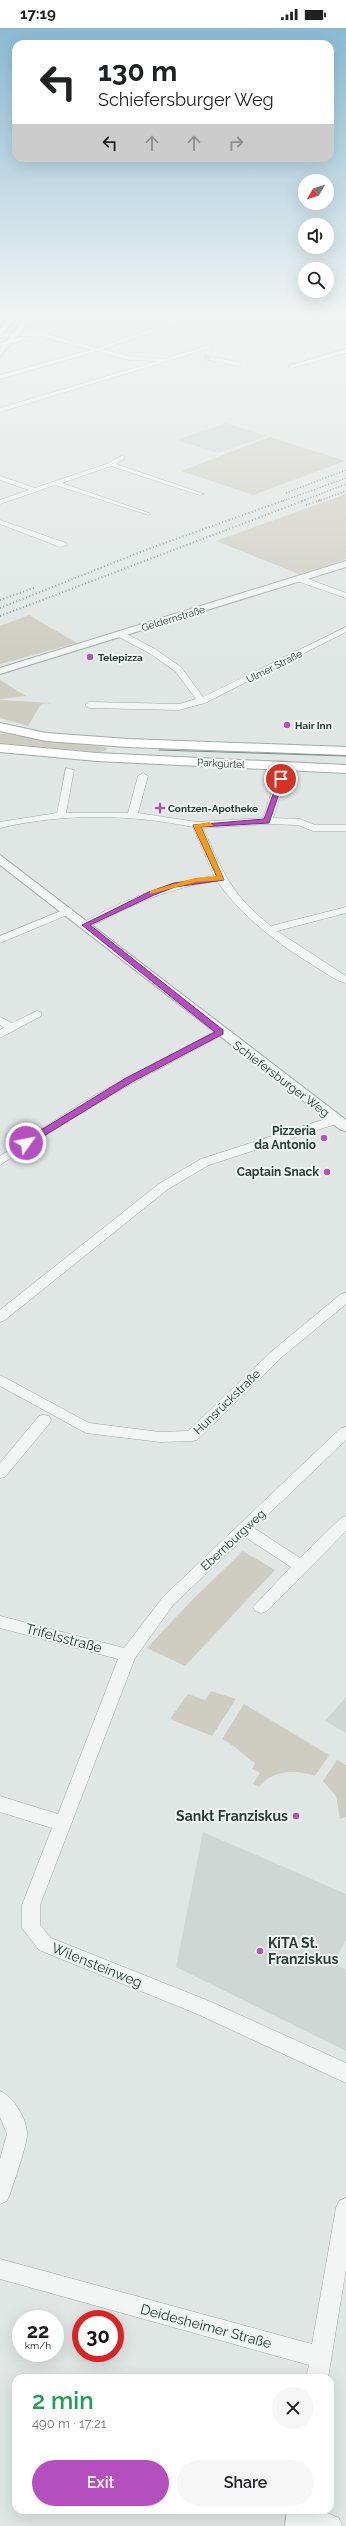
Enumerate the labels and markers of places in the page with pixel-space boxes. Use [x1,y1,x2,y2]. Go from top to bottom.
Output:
marker: Telepizza [85,652,95,662]
place label: Telepizza [98,652,143,663]
marker: Hair Inn [282,720,292,730]
place label: Hair Inn [295,720,332,731]
pin [264,762,298,796]
marker: Contzen-Apotheke [155,803,165,813]
place label: Contzen-Apotheke [168,803,258,814]
place label: Pizzeria da Antonio [254,1124,316,1152]
marker: Pizzeria da Antonio [319,1133,329,1143]
place label: Captain Snack [237,1165,319,1179]
marker: Captain Snack [322,1167,332,1177]
place label: Sankt Franziskus [176,1808,288,1824]
marker: Sankt Franziskus [291,1811,301,1821]
place label: KiTA St. Franziskus [268,1935,338,1967]
marker: KiTA St. Franziskus [255,1946,265,1956]

